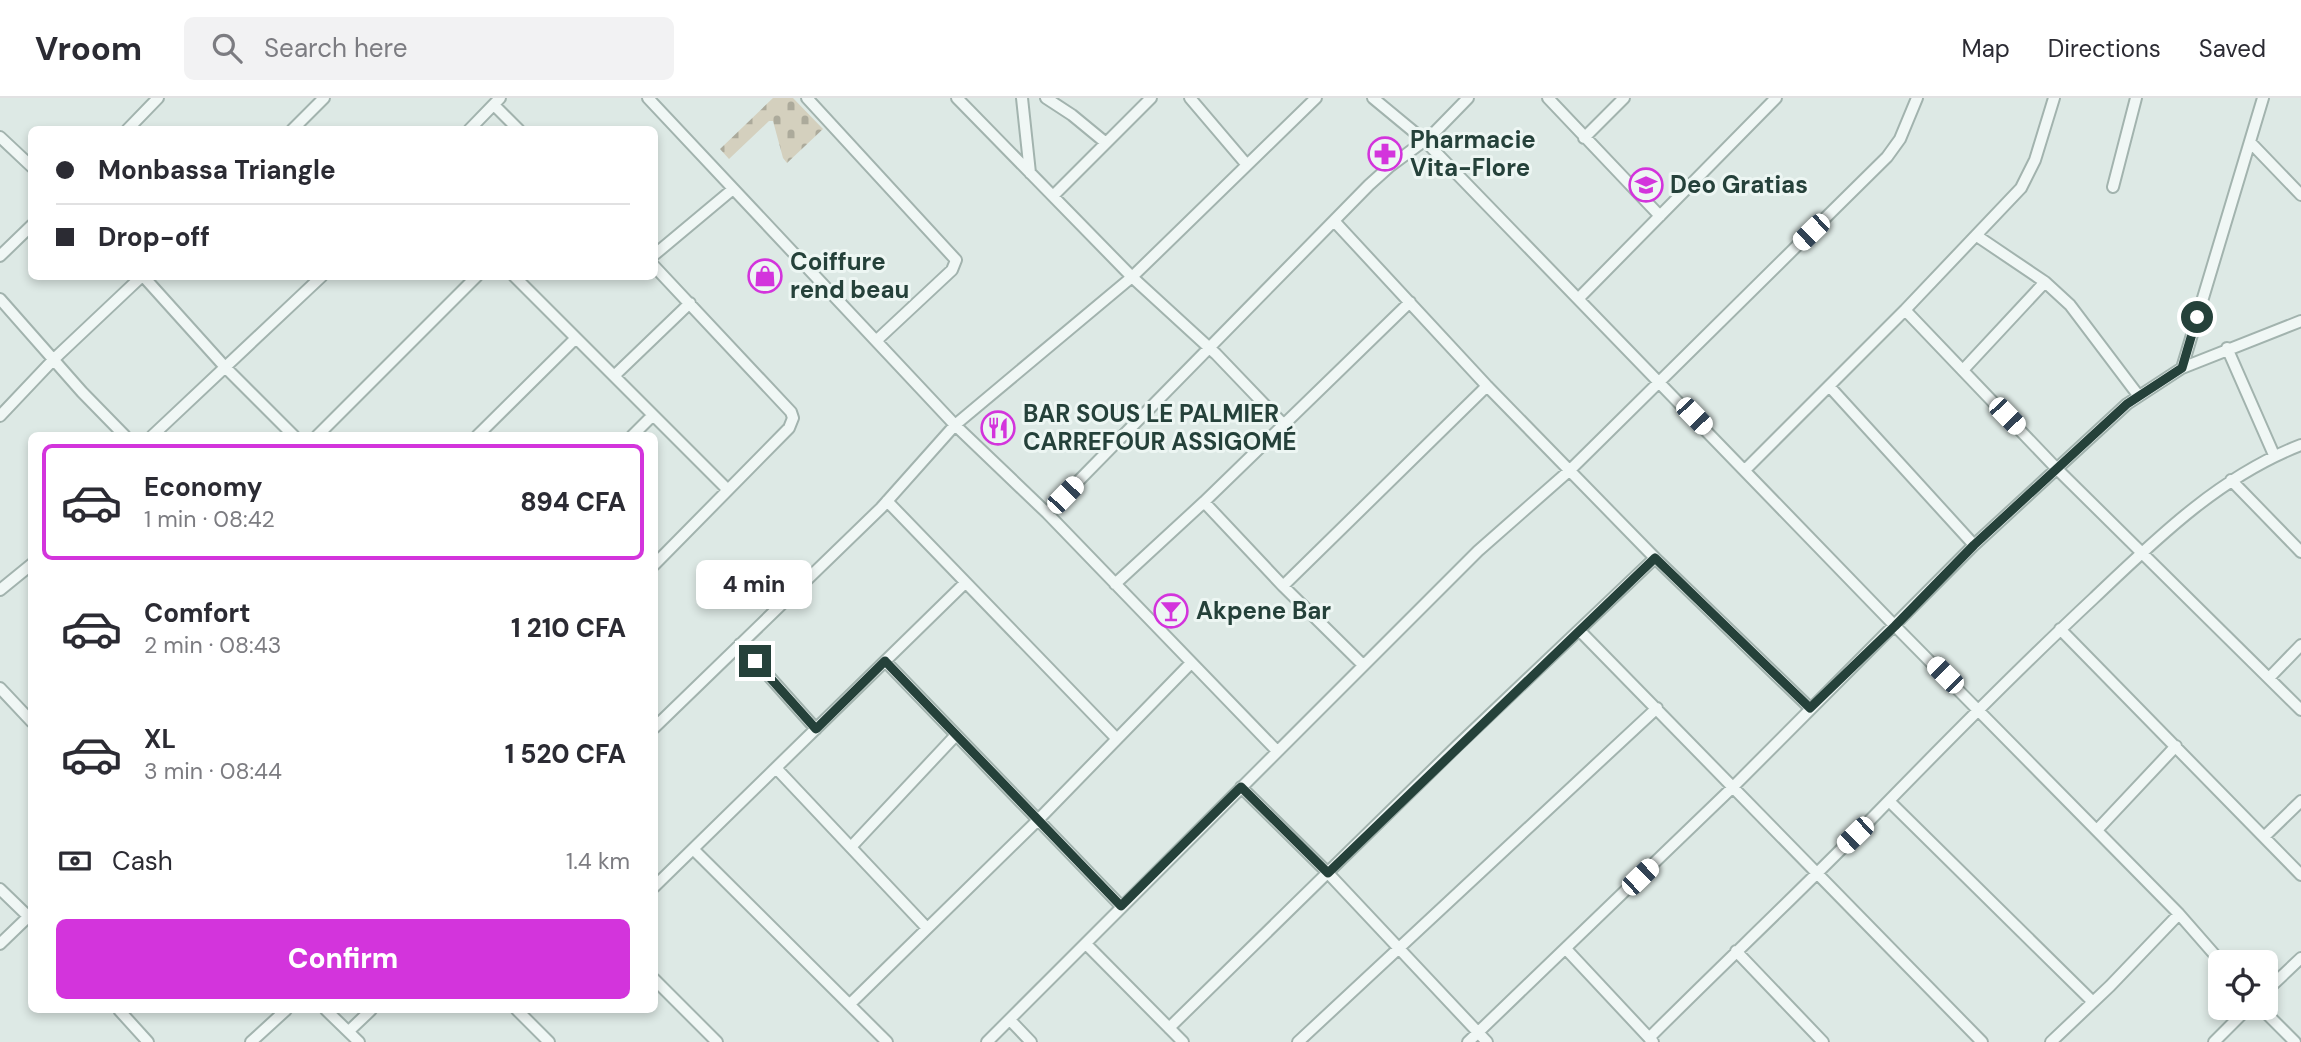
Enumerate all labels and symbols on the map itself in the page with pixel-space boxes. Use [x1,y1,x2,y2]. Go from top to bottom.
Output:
place label: Pharmacie Vita-Flore [1410,124,1536,183]
pharmacy icon: Pharmacie Vita-Flore [1366,135,1404,173]
school or university icon: Deo Gratias [1627,166,1665,204]
place label: Deo Gratias [1670,169,1808,200]
car [1789,210,1834,254]
place label: Coiffure rend beau [790,246,909,305]
shop icon: Coiffure rend beau [746,257,784,295]
route start [2181,301,2213,333]
car [1672,394,1717,438]
car [1985,394,2030,438]
place label: BAR SOUS LE PALMIER CARREFOUR ASSIGOMÉ [1023,398,1297,457]
restaurant icon: BAR SOUS LE PALMIER CARREFOUR ASSIGOMÉ [979,409,1017,447]
car [1043,473,1088,517]
callout: 4 min [697,560,813,608]
bar icon: Akpene Bar [1152,592,1190,630]
place label: Akpene Bar [1196,595,1331,626]
route end [739,645,771,677]
car [1923,653,1968,697]
car [1833,813,1878,857]
car [1618,855,1663,899]

